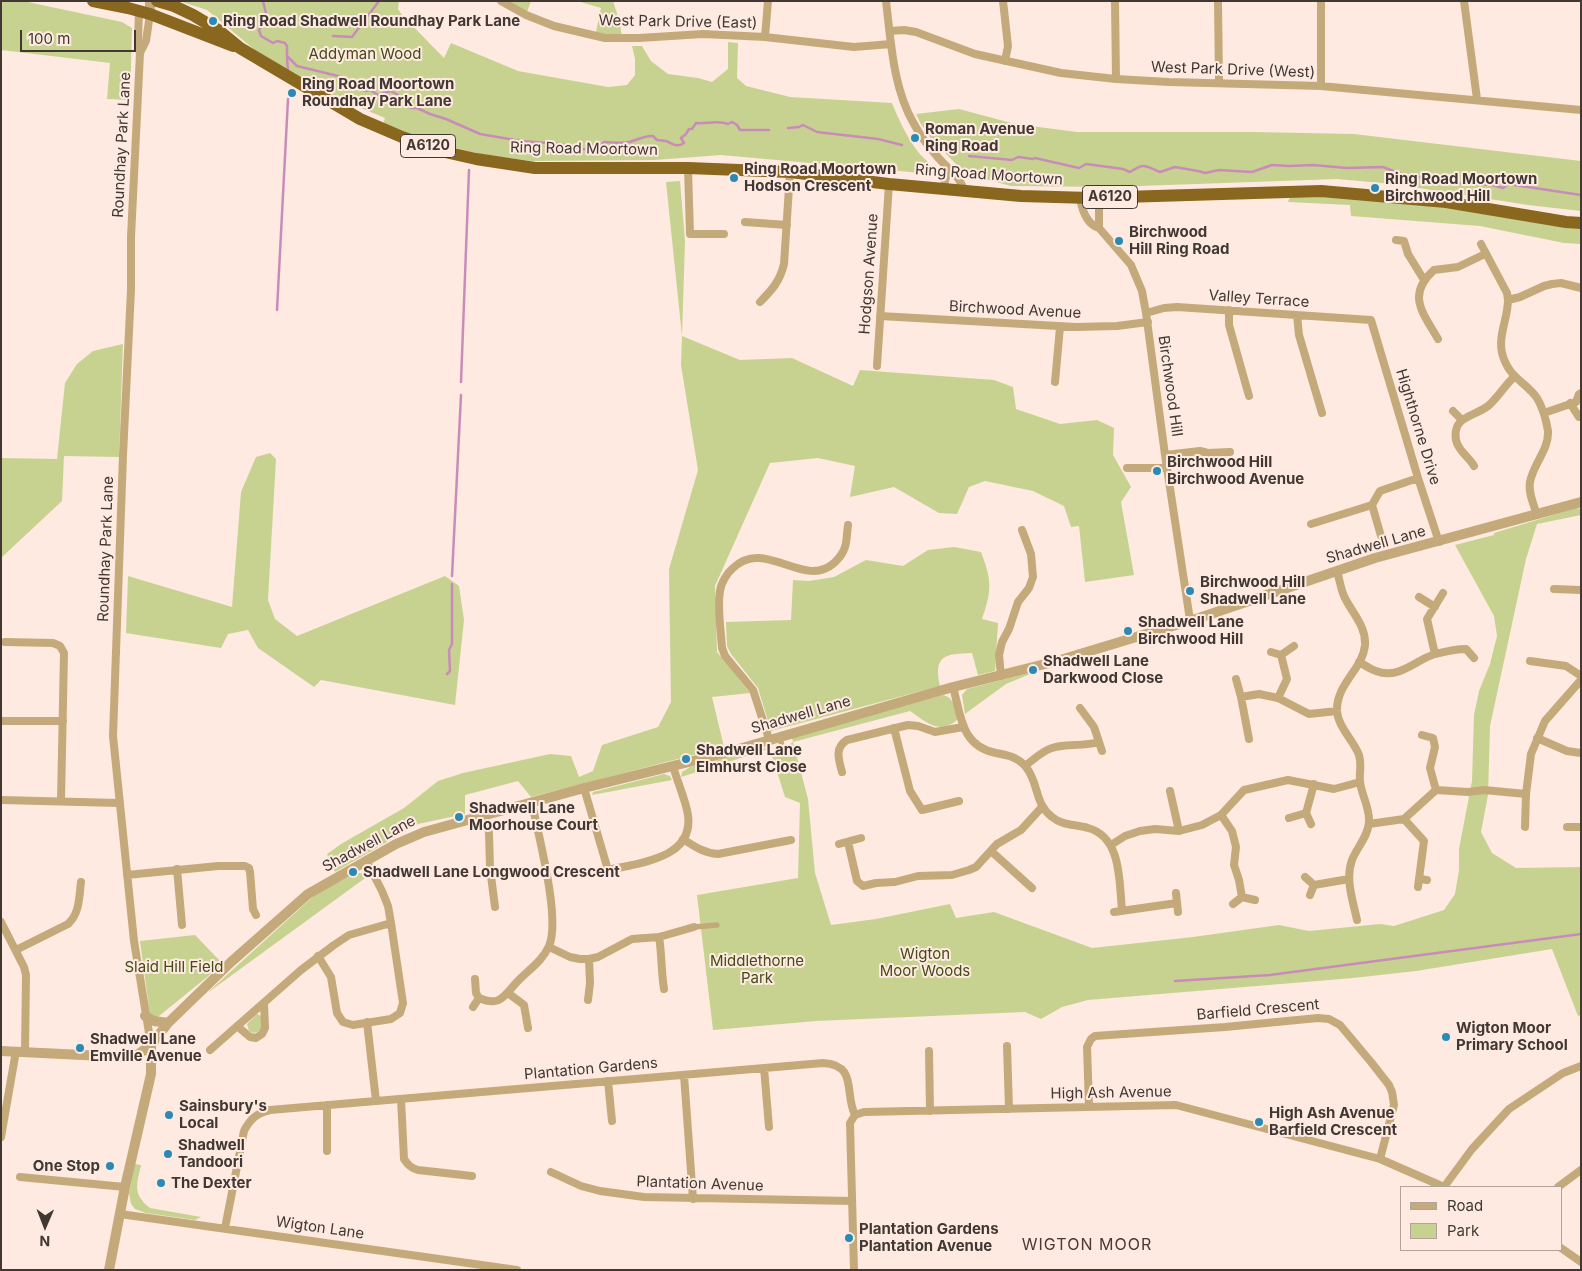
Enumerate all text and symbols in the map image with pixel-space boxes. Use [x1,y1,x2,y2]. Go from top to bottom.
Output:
place label: Ring Road Shadwell Roundhay Park Lane [223,12,520,30]
street label: West Park Drive (East) [598,12,758,32]
marker: Ring Road Shadwell Roundhay Park Lane [207,15,219,27]
scale bar [22,20,139,52]
text: 100 m [28,29,70,48]
park label: Addyman Wood [308,45,422,63]
street label: West Park Drive (West) [1151,58,1315,82]
street label: Roundhay Park Lane [109,72,135,218]
place label: Ring Road Moortown Roundhay Park Lane [302,75,454,110]
marker: Ring Road Moortown Roundhay Park Lane [286,87,298,99]
place label: Roman Avenue Ring Road [925,120,1035,155]
marker: Roman Avenue Ring Road [909,132,921,144]
road number: A6120 [400,134,456,158]
street label: Ring Road Moortown [510,139,658,159]
place label: Ring Road Moortown Hodson Crescent [744,160,896,195]
street label: Ring Road Moortown [915,161,1063,189]
place label: Ring Road Moortown Birchwood Hill [1385,170,1537,205]
marker: Ring Road Moortown Hodson Crescent [728,172,740,184]
marker: Ring Road Moortown Birchwood Hill [1369,182,1381,194]
road number: A6120 [1082,186,1138,208]
street label: Hodgson Avenue [856,213,882,335]
place label: Birchwood Hill Ring Road [1129,223,1229,258]
marker: Birchwood Hill Ring Road [1113,235,1125,247]
street label: Valley Terrace [1208,287,1310,311]
street label: Birchwood Avenue [948,298,1082,322]
street label: Birchwood Hill [1154,334,1186,438]
street label: Highthorne Drive [1392,367,1444,487]
place label: Birchwood Hill Birchwood Avenue [1167,453,1304,488]
marker: Birchwood Hill Birchwood Avenue [1151,465,1163,477]
street label: Roundhay Park Lane [94,476,118,622]
street label: Shadwell Lane [1324,522,1428,568]
place label: Birchwood Hill Shadwell Lane [1200,573,1306,608]
marker: Birchwood Hill Shadwell Lane [1184,585,1196,597]
place label: Shadwell Lane Birchwood Hill [1138,613,1244,648]
marker: Shadwell Lane Birchwood Hill [1122,625,1134,637]
place label: Shadwell Lane Darkwood Close [1043,652,1163,687]
marker: Shadwell Lane Darkwood Close [1027,664,1039,676]
street label: Shadwell Lane [749,692,853,738]
place label: Shadwell Lane Elmhurst Close [696,741,807,776]
marker: Shadwell Lane Elmhurst Close [680,753,692,765]
place label: Shadwell Lane Moorhouse Court [469,799,598,834]
marker: Shadwell Lane Moorhouse Court [453,811,465,823]
street label: Shadwell Lane [319,812,419,876]
place label: Shadwell Lane Longwood Crescent [363,863,620,881]
marker: Shadwell Lane Longwood Crescent [347,866,359,878]
park label: Wigton Moor Woods [880,945,970,980]
park label: Middlethorne Park [710,952,804,987]
park label: Slaid Hill Field [124,958,224,976]
street label: Barfield Crescent [1196,996,1320,1024]
place label: Wigton Moor Primary School [1456,1019,1568,1054]
place label: Shadwell Lane Emville Avenue [90,1030,202,1065]
marker: Wigton Moor Primary School [1440,1031,1452,1043]
marker: Shadwell Lane Emville Avenue [74,1042,86,1054]
street label: Plantation Gardens [523,1054,659,1084]
street label: High Ash Avenue [1050,1083,1172,1103]
place label: Sainsbury's Local [179,1097,267,1132]
place label: High Ash Avenue Barfield Crescent [1269,1104,1397,1139]
marker: Sainsbury's Local [163,1109,175,1121]
marker: High Ash Avenue Barfield Crescent [1253,1116,1265,1128]
place label: Shadwell Tandoori [178,1136,245,1171]
marker: Shadwell Tandoori [162,1148,174,1160]
place label: One Stop [33,1157,100,1175]
marker: One Stop [104,1160,116,1172]
street label: Plantation Avenue [636,1173,764,1195]
place label: The Dexter [171,1174,252,1192]
marker: The Dexter [155,1177,167,1189]
legend [1400,1186,1562,1251]
text: Road [1447,1196,1483,1215]
north arrow [20,1201,70,1251]
street label: Wigton Lane [275,1213,365,1243]
place label: Plantation Gardens Plantation Avenue [859,1220,999,1255]
text: Park [1447,1221,1479,1240]
marker: Plantation Gardens Plantation Avenue [843,1232,855,1244]
text: N [39,1233,50,1250]
district label: WIGTON MOOR [1020,1235,1154,1255]

